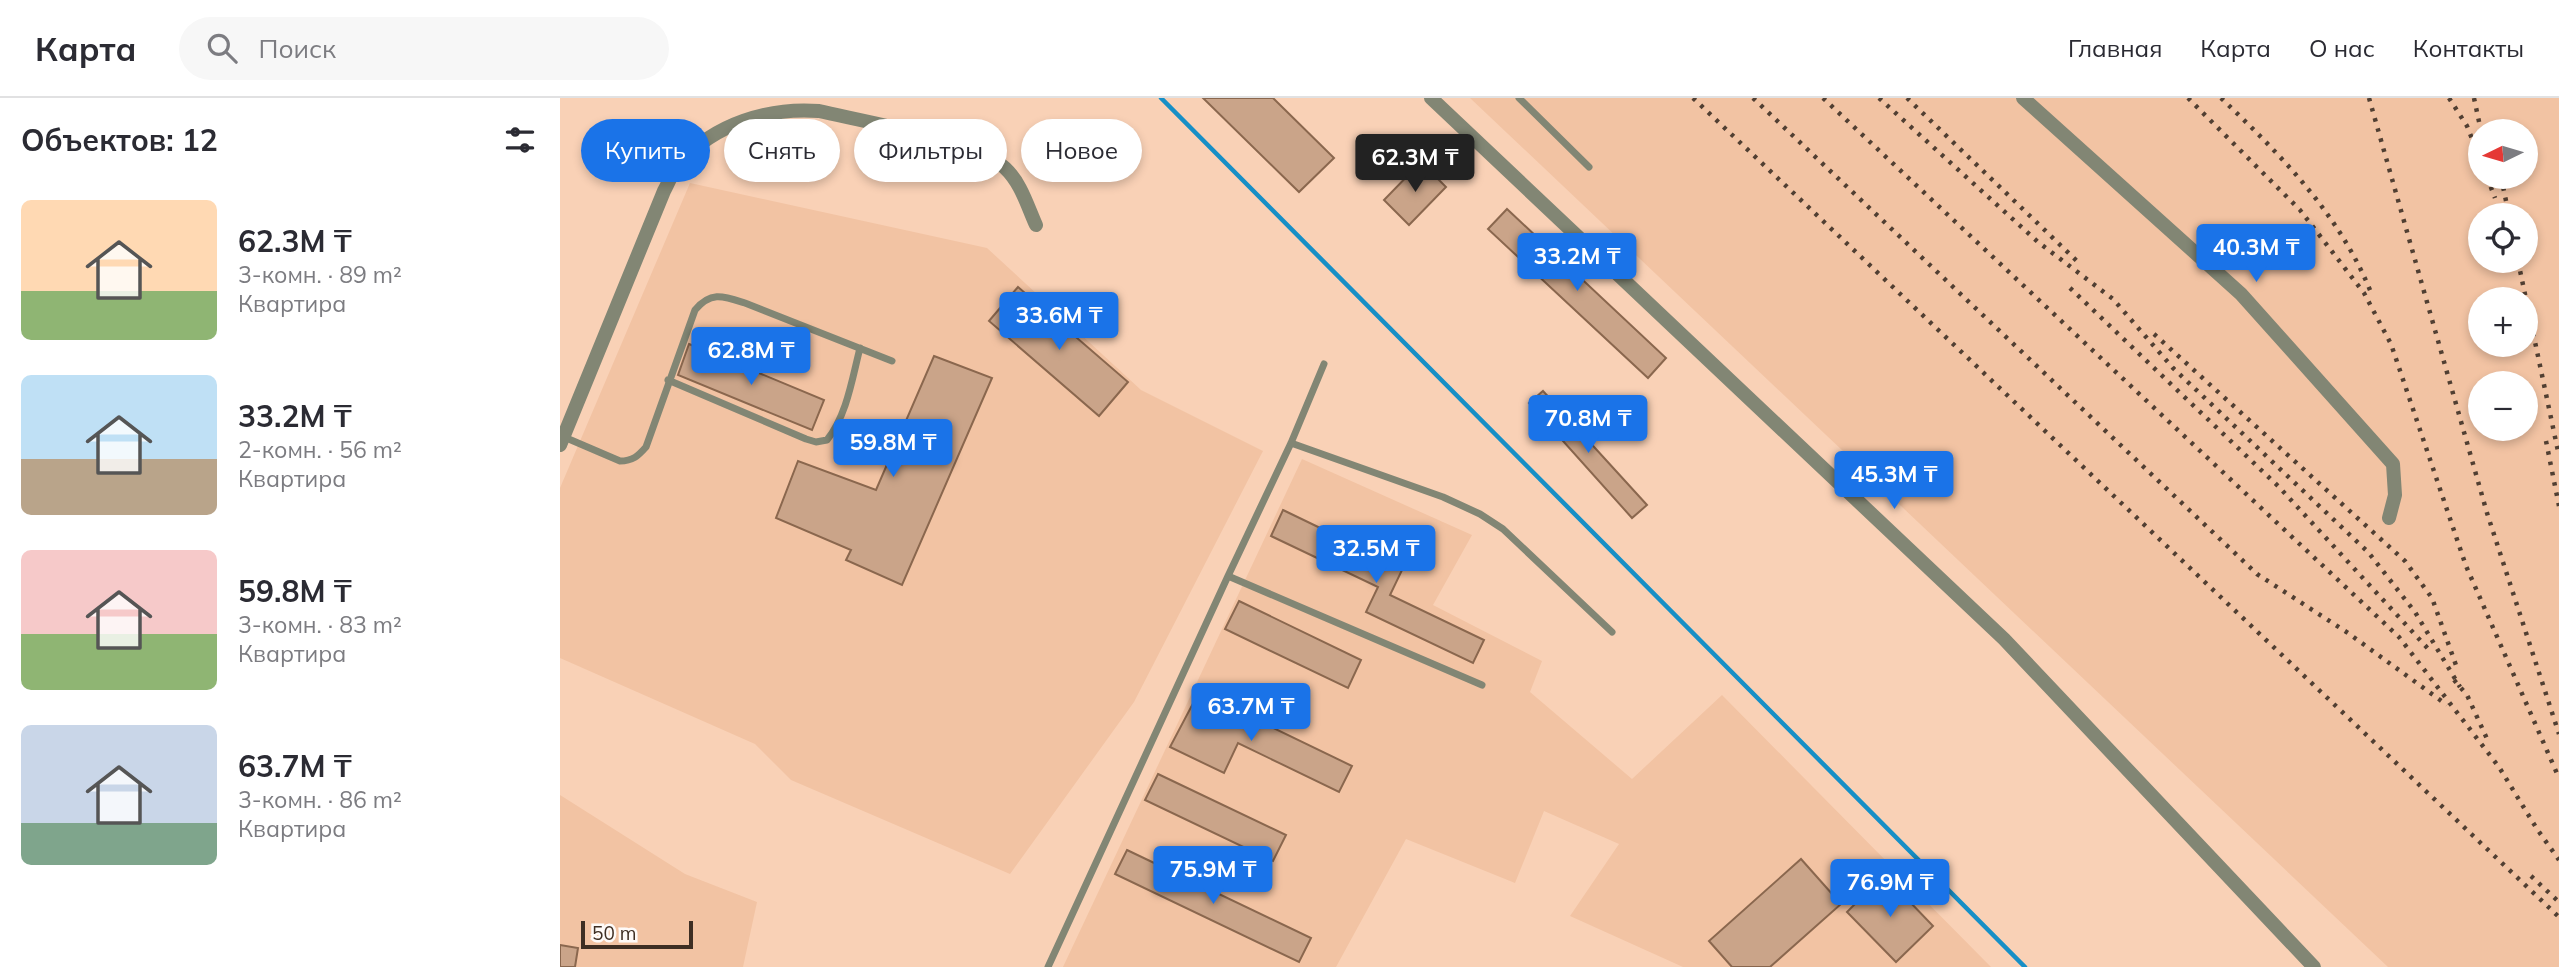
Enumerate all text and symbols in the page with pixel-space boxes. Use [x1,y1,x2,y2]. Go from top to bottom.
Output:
search box [179,17,669,80]
text: Карта [35,28,137,69]
icon: search [203,29,241,67]
text: Поиск [259,32,336,65]
text: Главная [2068,33,2162,63]
text: Карта [2200,33,2271,63]
text: О нас [2309,33,2375,63]
text: Контакты [2413,33,2524,63]
chip: Купить [581,119,710,182]
chip: Снять [724,119,840,182]
chip: Фильтры [854,119,1007,182]
chip: Новое [1021,119,1142,182]
north arrow [2468,119,2538,189]
map controls [2468,119,2538,441]
text: Объектов: 12 [21,121,218,159]
icon: filters [501,121,539,159]
pin: 62.3M ₸ [1350,134,1480,194]
text: 62.3M ₸ [1371,142,1459,171]
button: locate [2468,203,2538,273]
text: 62.3M ₸ [238,222,352,260]
pin: 40.3M ₸ [2191,225,2321,284]
icon: home [77,228,161,312]
text: 40.3M ₸ [2212,232,2300,261]
pin: 33.2M ₸ [1512,234,1642,293]
text: 33.2M ₸ [1533,241,1621,270]
text: 3-комн. · 89 m² [238,260,402,289]
button: + [2468,287,2538,357]
text: Квартира [238,289,346,318]
pin: 33.6M ₸ [994,292,1124,352]
text: 33.6M ₸ [1015,300,1103,329]
pin: 62.8M ₸ [686,328,816,387]
text: 62.8M ₸ [707,335,795,364]
button: − [2468,371,2538,441]
pin: 70.8M ₸ [1523,396,1653,455]
text: 33.2M ₸ [238,397,352,435]
icon: home [77,403,161,487]
text: 70.8M ₸ [1544,403,1632,432]
pin: 59.8M ₸ [828,420,958,479]
text: 59.8M ₸ [849,427,937,456]
text: 2-комн. · 56 m² [238,435,402,464]
pin: 45.3M ₸ [1829,452,1959,511]
text: 45.3M ₸ [1850,459,1938,488]
text: Квартира [238,464,346,493]
pin: 32.5M ₸ [1311,526,1441,585]
text: 32.5M ₸ [1332,533,1420,562]
text: 59.8M ₸ [238,572,352,610]
icon: home [77,578,161,662]
text: 3-комн. · 83 m² [238,610,402,639]
text: Квартира [238,639,346,668]
pin: 63.7M ₸ [1186,684,1316,743]
text: 63.7M ₸ [1207,691,1295,720]
text: 63.7M ₸ [238,747,352,785]
icon: home [77,753,161,837]
text: 3-комн. · 86 m² [238,785,402,814]
text: Квартира [238,814,346,843]
pin: 75.9M ₸ [1148,846,1278,906]
text: 75.9M ₸ [1169,854,1257,883]
pin: 76.9M ₸ [1825,860,1955,919]
text: 76.9M ₸ [1846,867,1934,896]
scale bar [581,918,693,950]
text: 50 m [592,921,636,945]

